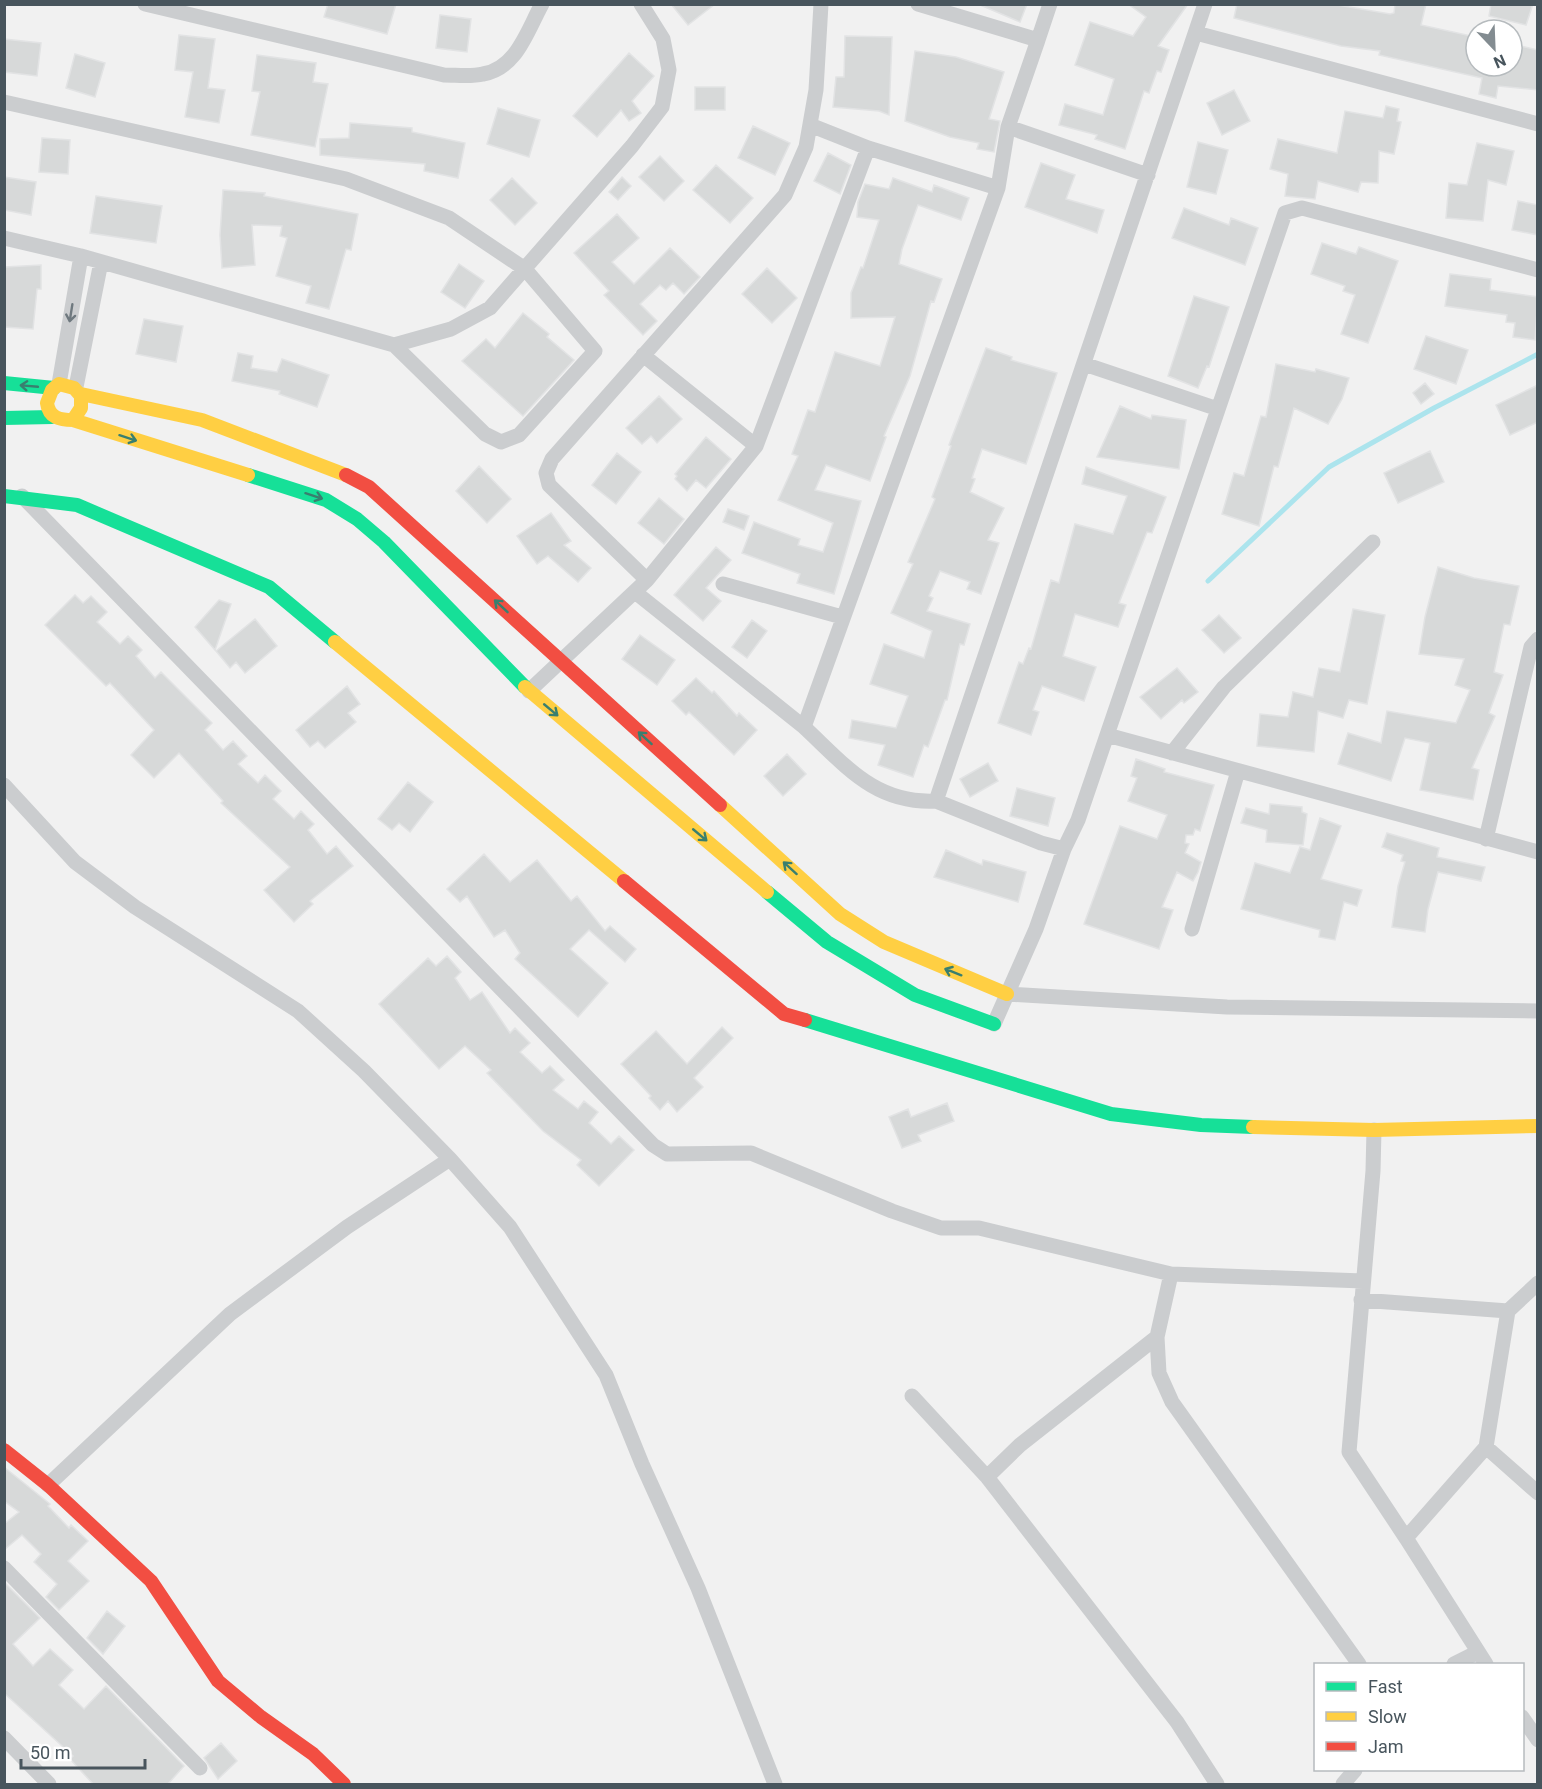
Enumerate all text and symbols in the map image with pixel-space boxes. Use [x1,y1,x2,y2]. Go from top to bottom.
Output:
north arrow [1464,18,1524,78]
text: N [1491,50,1509,72]
one-way arrow [65,303,76,323]
one-way arrow [20,380,40,391]
one-way arrow [118,433,137,444]
one-way arrow [304,492,323,503]
one-way arrow [494,599,509,613]
one-way arrow [543,703,559,716]
one-way arrow [638,731,653,745]
one-way arrow [692,828,707,842]
one-way arrow [783,861,798,875]
one-way arrow [944,966,962,977]
legend [1314,1663,1524,1771]
text: Fast [1368,1676,1403,1697]
text: Slow [1368,1706,1407,1727]
scale bar [21,1732,146,1770]
text: Jam [1368,1736,1404,1757]
text: 50 m [30,1742,70,1763]

